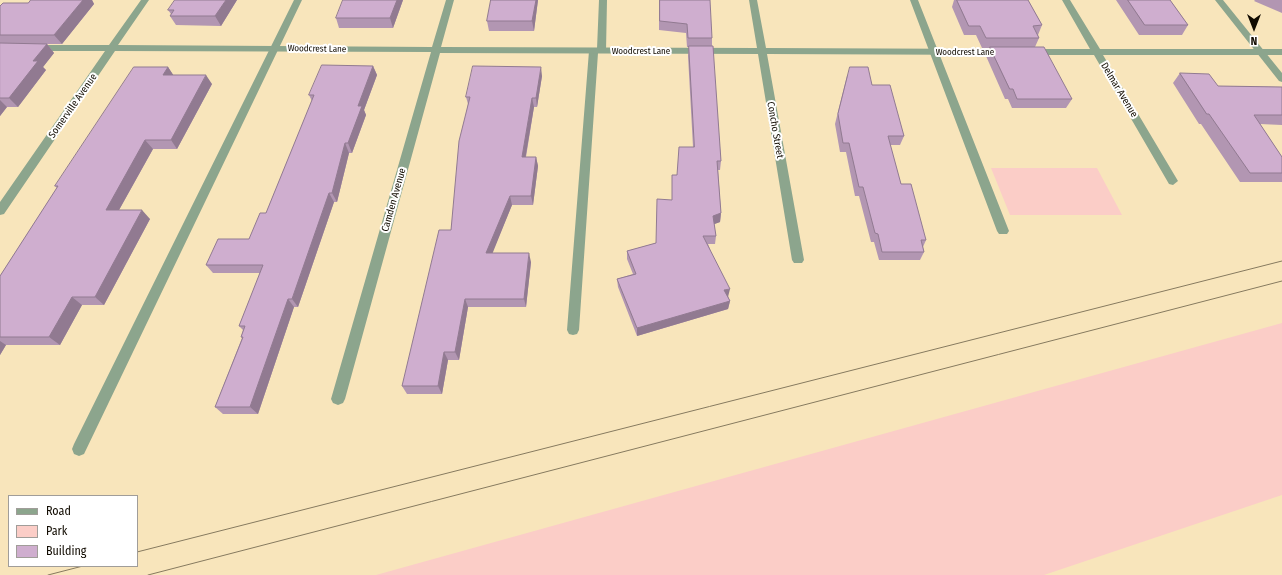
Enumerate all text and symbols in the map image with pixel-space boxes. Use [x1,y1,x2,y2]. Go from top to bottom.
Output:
north arrow [1234,8,1274,48]
text: N [1251,34,1257,47]
street label: Woodcrest Lane [288,43,346,55]
street label: Woodcrest Lane [612,46,670,56]
street label: Woodcrest Lane [936,47,994,57]
street label: Delmar Avenue [1098,60,1140,120]
street label: Somerville Avenue [46,71,100,141]
street label: Concho Street [764,101,786,159]
street label: Camden Avenue [379,167,409,233]
legend [8,495,138,567]
text: Road [46,504,71,518]
text: Park [46,524,67,538]
text: Building [46,544,86,558]

